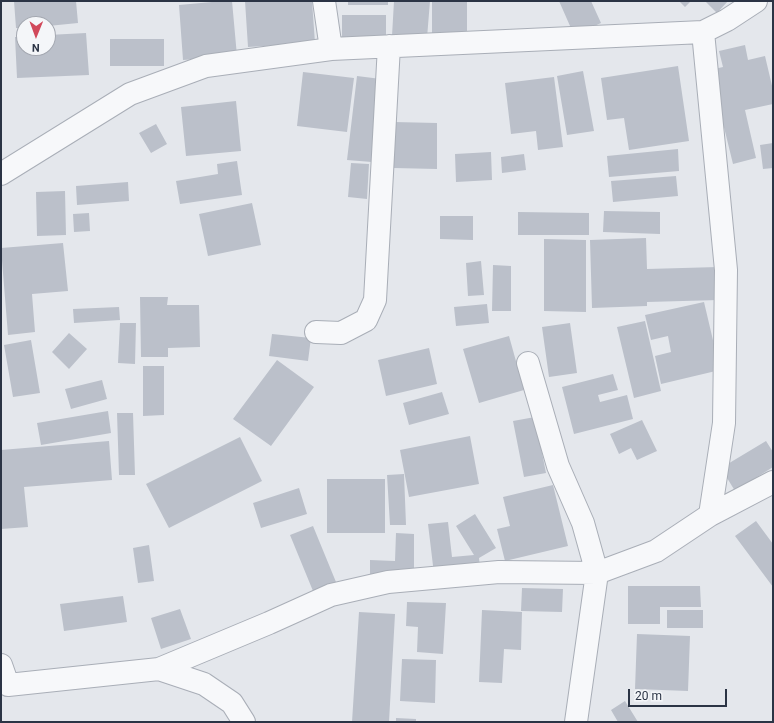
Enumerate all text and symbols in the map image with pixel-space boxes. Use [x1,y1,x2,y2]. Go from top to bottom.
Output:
north arrow [16,16,56,56]
text: N [32,41,40,54]
scale bar [630,681,729,707]
text: 20 m [635,689,662,703]

